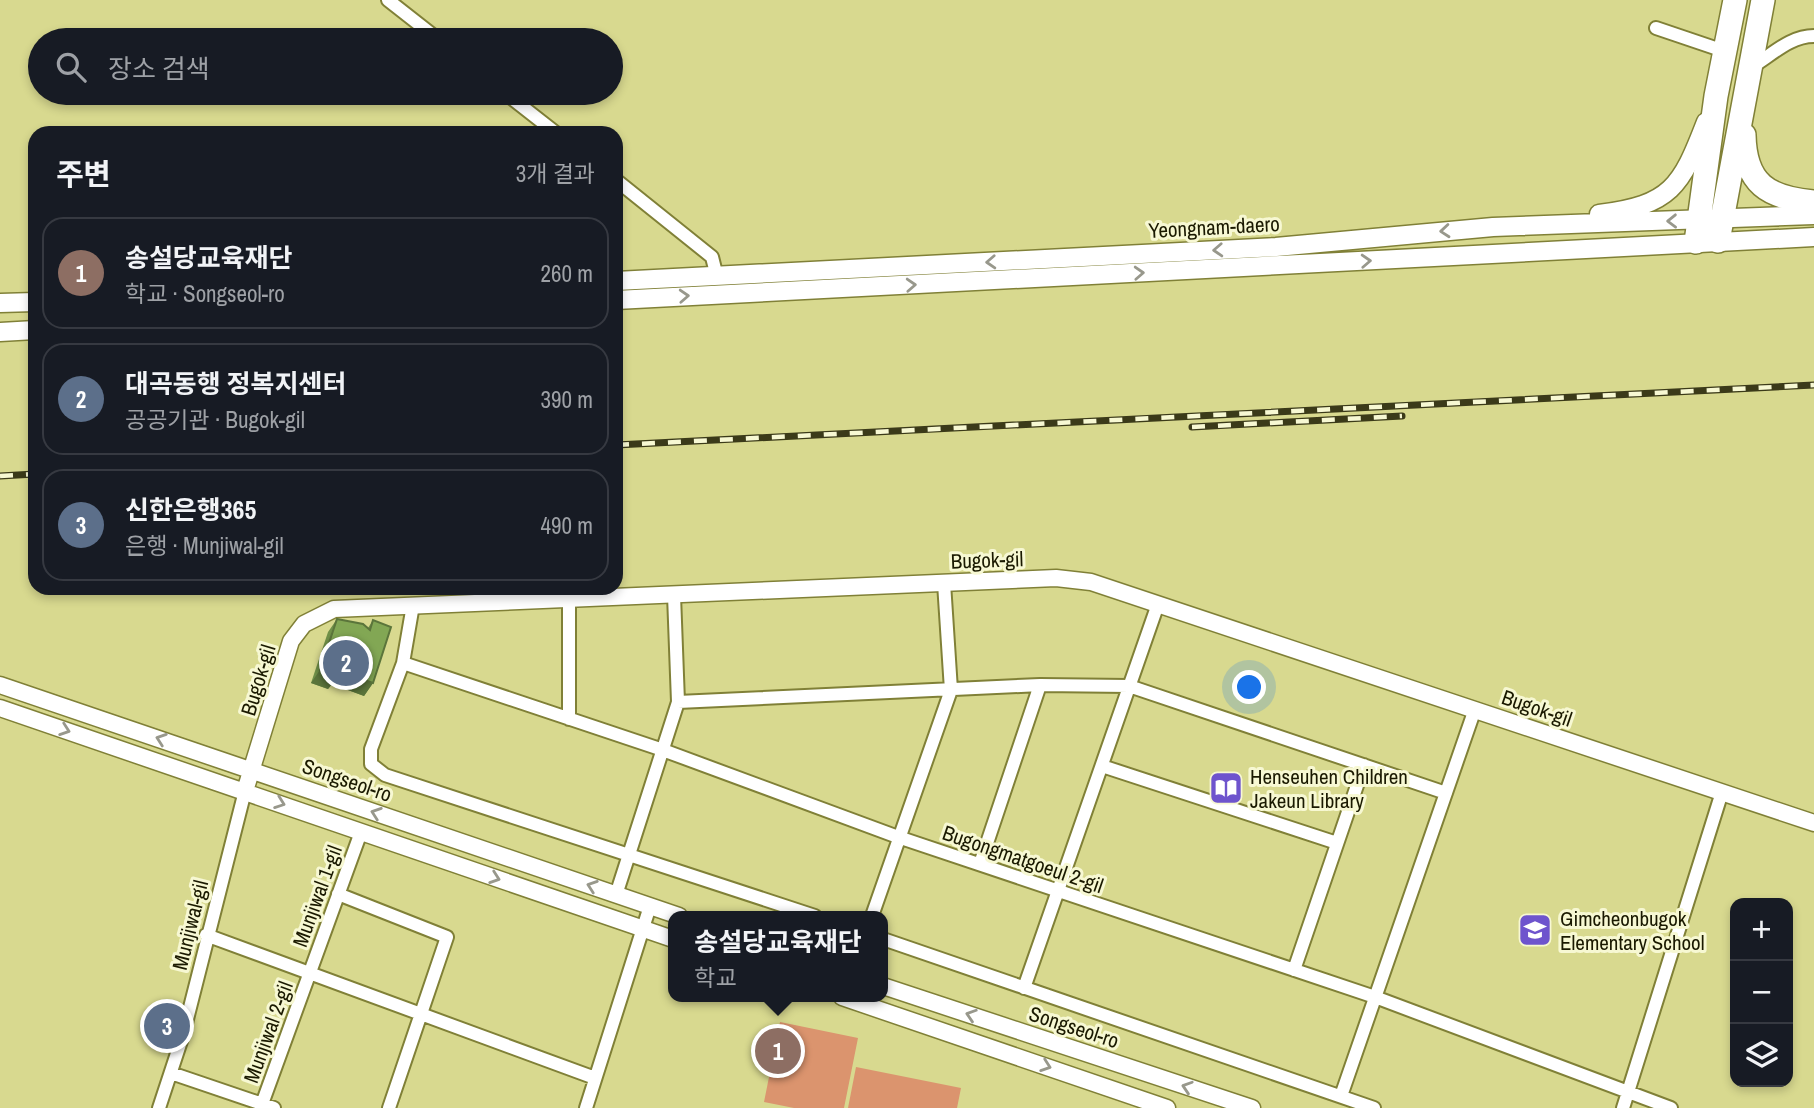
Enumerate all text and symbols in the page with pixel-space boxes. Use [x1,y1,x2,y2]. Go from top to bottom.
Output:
search box [28,28,623,105]
icon: search [52,48,90,86]
text: 장소 검색 [108,51,210,86]
text: 주변 [56,154,111,194]
text: 3개 결과 [516,158,595,189]
street label: Yeongnam-daero [1147,209,1281,245]
one-way arrow [1667,213,1678,228]
one-way arrow [1439,223,1450,238]
text: 송설당교육재단 [125,240,292,275]
one-way arrow [1213,242,1224,257]
one-way arrow [986,254,997,269]
one-way arrow [1361,254,1372,269]
text: 1 [76,258,86,289]
text: 260 m [541,258,593,289]
one-way arrow [1133,265,1144,280]
one-way arrow [906,277,917,292]
text: 학교 · Songseol-ro [125,278,285,309]
one-way arrow [679,289,690,304]
text: 대곡동행 정복지센터 [125,366,346,401]
text: 2 [76,384,86,415]
text: 390 m [541,384,593,415]
text: 공공기관 · Bugok-gil [125,404,305,435]
text: 신한은행365 [125,492,256,527]
text: 3 [76,510,86,541]
text: 490 m [541,510,593,541]
text: 은행 · Munjiwal-gil [125,530,284,561]
street label: Bugok-gil [950,544,1024,576]
pin: 2 [323,637,369,689]
street label: Bugok-gil [233,641,283,719]
your location [1232,670,1266,704]
street label: Bugok-gil [1498,682,1576,734]
one-way arrow [58,722,70,736]
one-way arrow [155,733,168,747]
street label: Songseol-ro [298,751,396,809]
place label: Henseuhen Children Jakeun Library [1250,762,1408,815]
library icon: Henseuhen Children Jakeun Library [1207,769,1245,807]
one-way arrow [273,795,286,809]
one-way arrow [371,807,383,821]
street label: Bugongmatgoeul 2-gil [939,818,1107,900]
street label: Munjiwal 1-gil [285,841,349,951]
one-way arrow [488,870,501,884]
street label: Munjiwal-gil [165,877,215,973]
one-way arrow [586,880,598,894]
map controls [1730,898,1793,1087]
button: + [1730,898,1793,961]
place label: Gimcheonbugok Elementary School [1560,904,1705,957]
popup [668,911,888,1002]
school or university icon: Gimcheonbugok Elementary School [1516,911,1554,949]
text: 송설당교육재단 [694,924,862,959]
button: − [1730,961,1793,1024]
text: 학교 [694,962,737,993]
street label: Munjiwal 2-gil [236,977,300,1087]
street label: Songseol-ro [1025,999,1123,1055]
pin: 3 [144,1000,190,1052]
one-way arrow [966,1009,978,1023]
button: layers [1730,1024,1793,1087]
pin: 1 [755,1025,801,1077]
one-way arrow [1039,1058,1052,1072]
one-way arrow [1182,1080,1194,1095]

